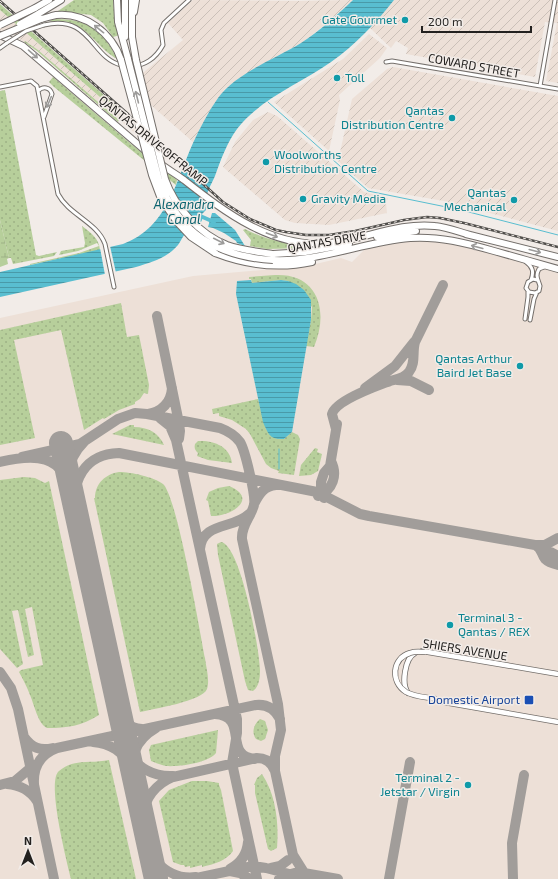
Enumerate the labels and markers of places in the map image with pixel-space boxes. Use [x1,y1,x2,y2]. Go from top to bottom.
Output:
place label: Gate Gourmet [322,12,397,26]
marker: Gate Gourmet [400,15,410,25]
place label: Toll [345,70,365,84]
marker: Toll [332,73,342,83]
place label: Qantas Distribution Centre [341,103,444,131]
marker: Qantas Distribution Centre [447,113,457,123]
place label: Woolworths Distribution Centre [274,147,377,175]
marker: Woolworths Distribution Centre [261,157,271,167]
place label: Qantas Mechanical [444,185,506,213]
place label: Gravity Media [311,191,386,205]
marker: Gravity Media [298,194,308,204]
marker: Qantas Mechanical [509,195,519,205]
place label: Qantas Arthur Baird Jet Base [435,351,512,379]
marker: Qantas Arthur Baird Jet Base [515,361,525,371]
place label: Terminal 3 - Qantas / REX [458,610,531,639]
marker: Terminal 3 - Qantas / REX [445,620,455,630]
place label: Domestic Airport [428,692,520,706]
marker: Domestic Airport [523,694,535,706]
place label: Terminal 2 - Jetstar / Virgin [380,770,460,798]
marker: Terminal 2 - Jetstar / Virgin [463,780,473,790]

